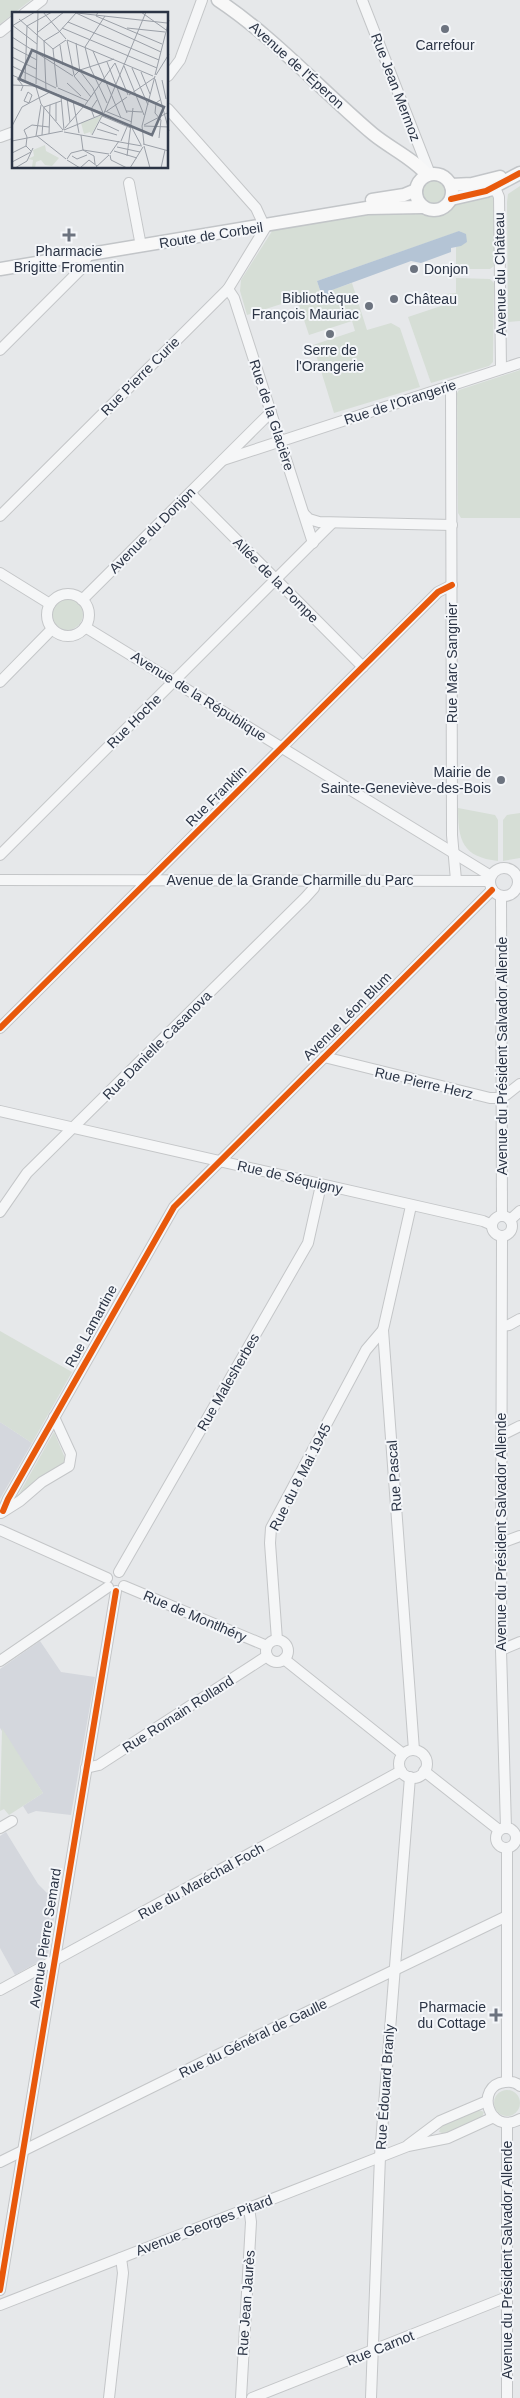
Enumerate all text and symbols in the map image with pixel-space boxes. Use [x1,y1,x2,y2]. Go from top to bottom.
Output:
inset map [12,12,169,169]
street label: Avenue de l'Éperon [246,18,348,112]
marker: Carrefour [439,23,451,35]
street label: Rue Jean Mermoz [368,31,424,143]
place label: Carrefour [415,37,475,53]
street label: Avenue du Château [491,212,509,336]
street label: Route de Corbeil [158,219,264,251]
marker: Pharmacie Brigitte Fromentin [63,229,75,241]
place label: Pharmacie Brigitte Fromentin [14,243,124,275]
place label: Donjon [424,261,468,277]
marker: Donjon [408,263,420,275]
place label: Bibliothèque François Mauriac [252,290,359,322]
place label: Château [404,291,457,307]
marker: Château [388,293,400,305]
marker: Bibliothèque François Mauriac [363,300,375,312]
marker: Serre de l'Orangerie [324,328,336,340]
street label: Rue Pierre Curie [97,333,183,419]
place label: Serre de l'Orangerie [296,342,364,374]
street label: Rue de la Glacière [246,357,298,473]
street label: Rue de l'Orangerie [342,376,458,428]
street label: Avenue du Donjon [106,484,198,576]
street label: Allée de la Pompe [230,534,322,626]
street label: Rue Marc Sangnier [444,602,460,723]
street label: Avenue de la République [129,648,270,744]
street label: Rue Hoche [104,690,165,751]
street label: Rue Franklin [182,762,250,830]
place label: Mairie de Sainte-Geneviève-des-Bois [321,764,491,796]
marker: Mairie de Sainte-Geneviève-des-Bois [495,774,507,786]
street label: Avenue de la Grande Charmille du Parc [166,872,414,888]
street label: Avenue du Président Salvador Allende [494,936,510,1175]
street label: Avenue Léon Blum [300,969,394,1063]
street label: Rue Danielle Casanova [99,987,215,1103]
street label: Rue Pierre Herz [373,1064,475,1102]
street label: Rue de Séquigny [236,1157,344,1197]
street label: Rue Lamartine [62,1282,120,1370]
street label: Rue Malesherbes [194,1330,262,1434]
street label: Avenue du Président Salvador Allende [493,1412,509,1651]
street label: Rue du 8 Mai 1945 [266,1420,334,1533]
street label: Rue Pascal [384,1440,404,1512]
street label: Rue de Montlhéry [141,1587,249,1645]
street label: Rue Romain Rolland [119,1672,237,1756]
street label: Rue du Maréchal Foch [135,1840,267,1922]
street label: Avenue Pierre Semard [26,1867,64,2009]
street label: Rue du Général de Gaulle [176,1995,330,2081]
place label: Pharmacie du Cottage [418,1999,486,2031]
marker: Pharmacie du Cottage [490,2009,502,2021]
street label: Rue Édouard Branly [373,2024,397,2150]
street label: Avenue du Président Salvador Allende [499,2140,515,2379]
street label: Avenue Georges Pitard [133,2191,275,2259]
street label: Rue Jean Jaurès [234,2250,258,2356]
street label: Rue Carnot [344,2327,416,2369]

